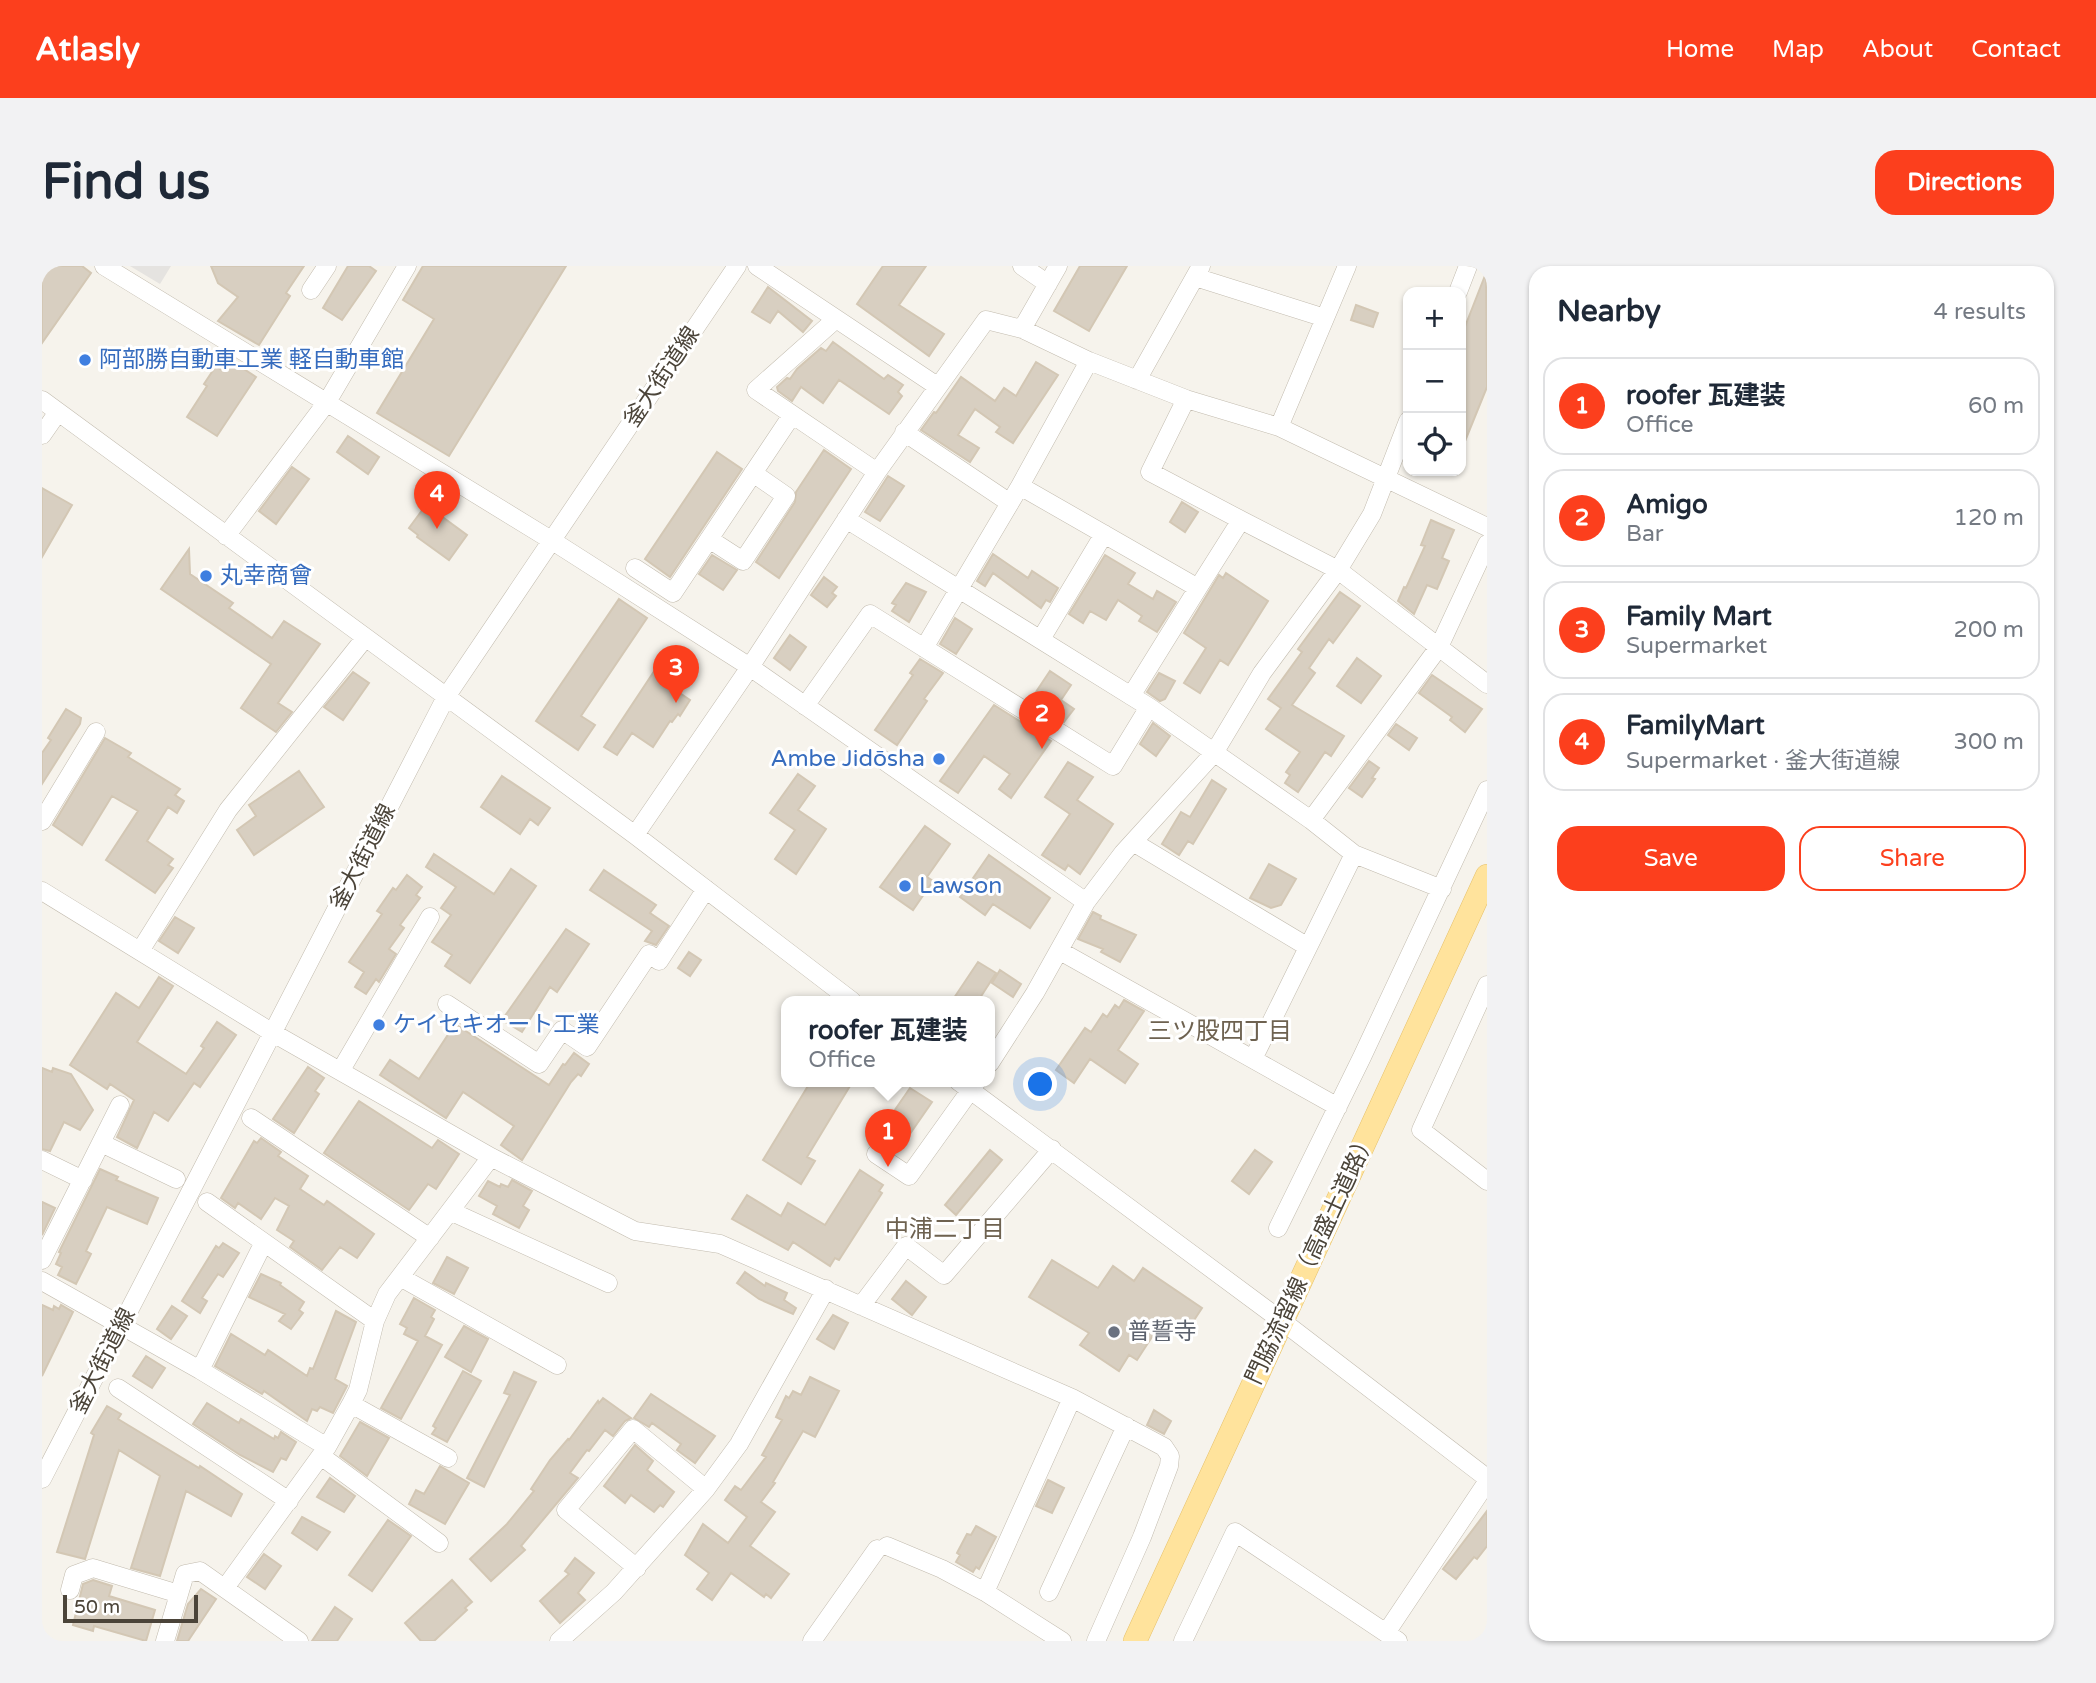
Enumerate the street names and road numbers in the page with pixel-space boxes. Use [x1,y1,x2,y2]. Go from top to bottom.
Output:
street label: 釜大街道線 [618,322,706,432]
street label: 釜大街道線 [324,799,402,915]
street label: 門脇流留線（高盛土道路） [1240,1127,1382,1389]
street label: 釜大街道線 [64,1303,142,1419]

